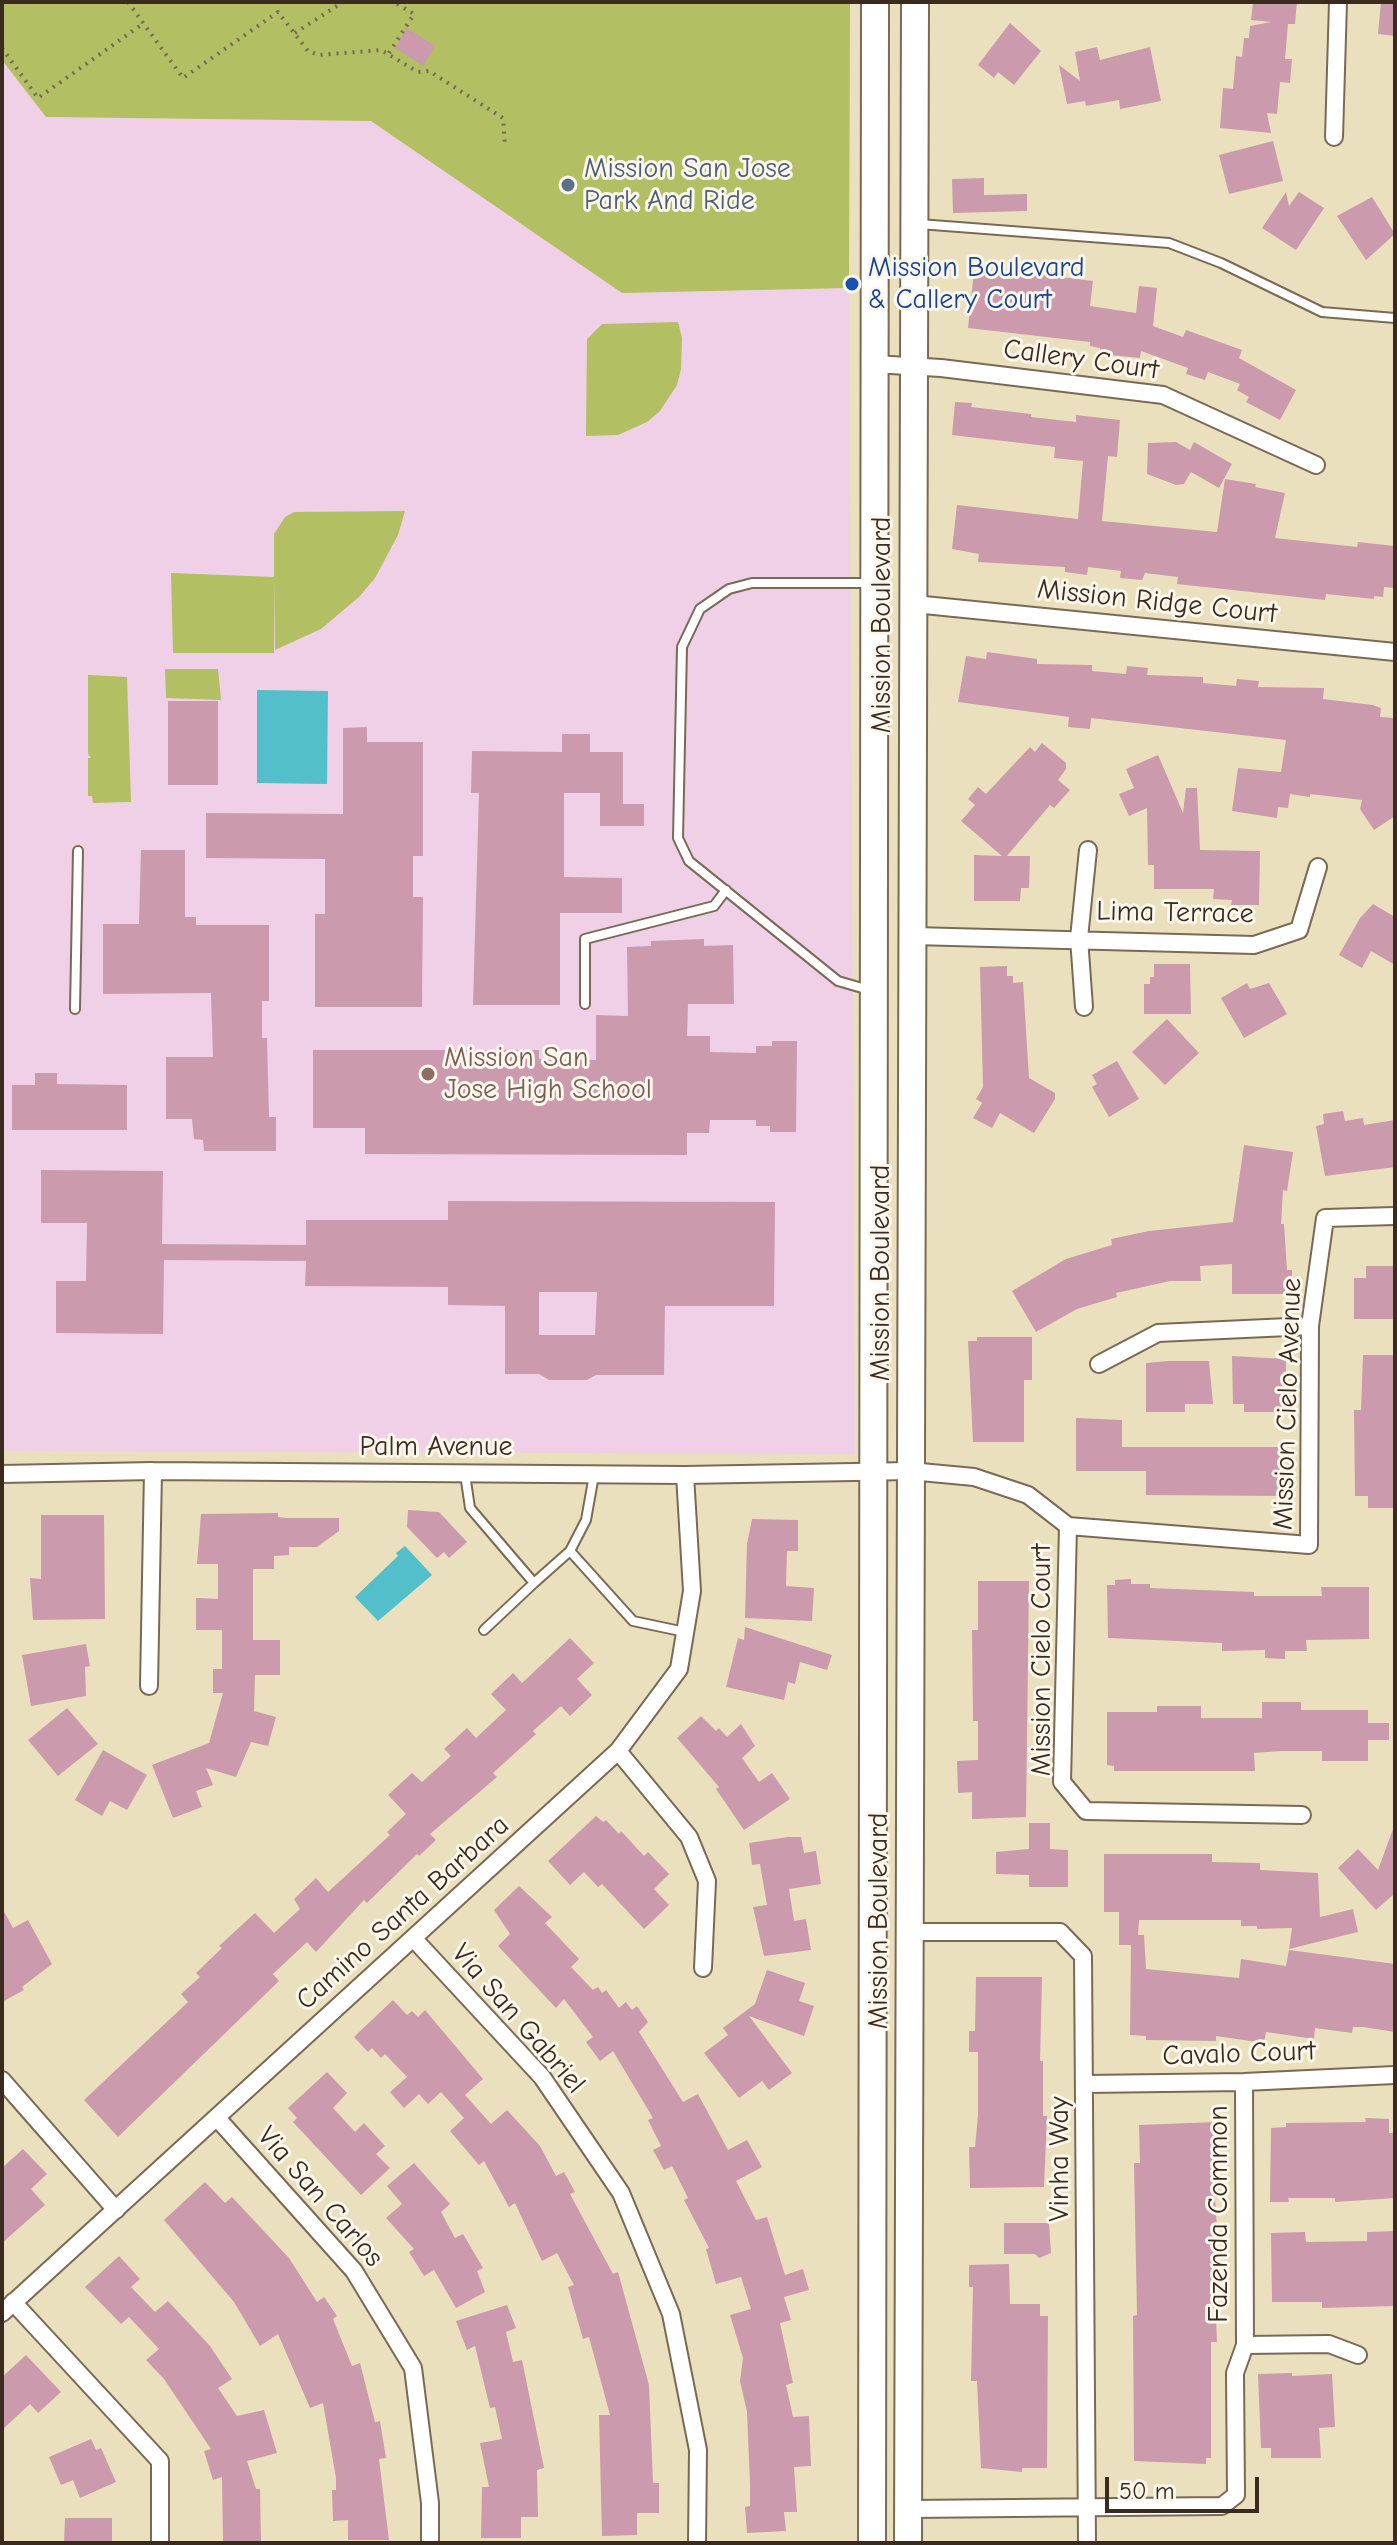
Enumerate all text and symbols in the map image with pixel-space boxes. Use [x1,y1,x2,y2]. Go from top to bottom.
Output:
place label: Mission San Jose Park And Ride [584,152,791,218]
marker: Mission San Jose Park And Ride [559,176,577,194]
place label: Mission Boulevard & Callery Court [868,251,1084,317]
marker: Mission Boulevard & Callery Court [843,275,861,293]
street label: Callery Court [1001,332,1161,388]
street label: Mission Boulevard [865,517,899,733]
street label: Mission Ridge Court [1036,573,1278,631]
street label: Lima Terrace [1096,895,1254,931]
place label: Mission San Jose High School [444,1041,652,1107]
marker: Mission San Jose High School [419,1065,437,1083]
street label: Mission Boulevard [864,1165,898,1381]
street label: Mission Cielo Avenue [1267,1277,1309,1531]
street label: Palm Avenue [360,1430,512,1464]
street label: Mission Cielo Court [1025,1544,1059,1776]
street label: Camino Santa Barbara [290,1809,516,2017]
street label: Mission Boulevard [862,1813,896,2029]
street label: Via San Gabriel [444,1937,592,2101]
street label: Cavalo Court [1162,2035,1316,2073]
street label: Vinha Way [1043,2097,1077,2221]
street label: Fazenda Common [1202,2105,1236,2323]
street label: Via San Carlos [250,2120,390,2274]
scale bar [1109,2461,1263,2511]
text: 50 m [1119,2477,1175,2505]

